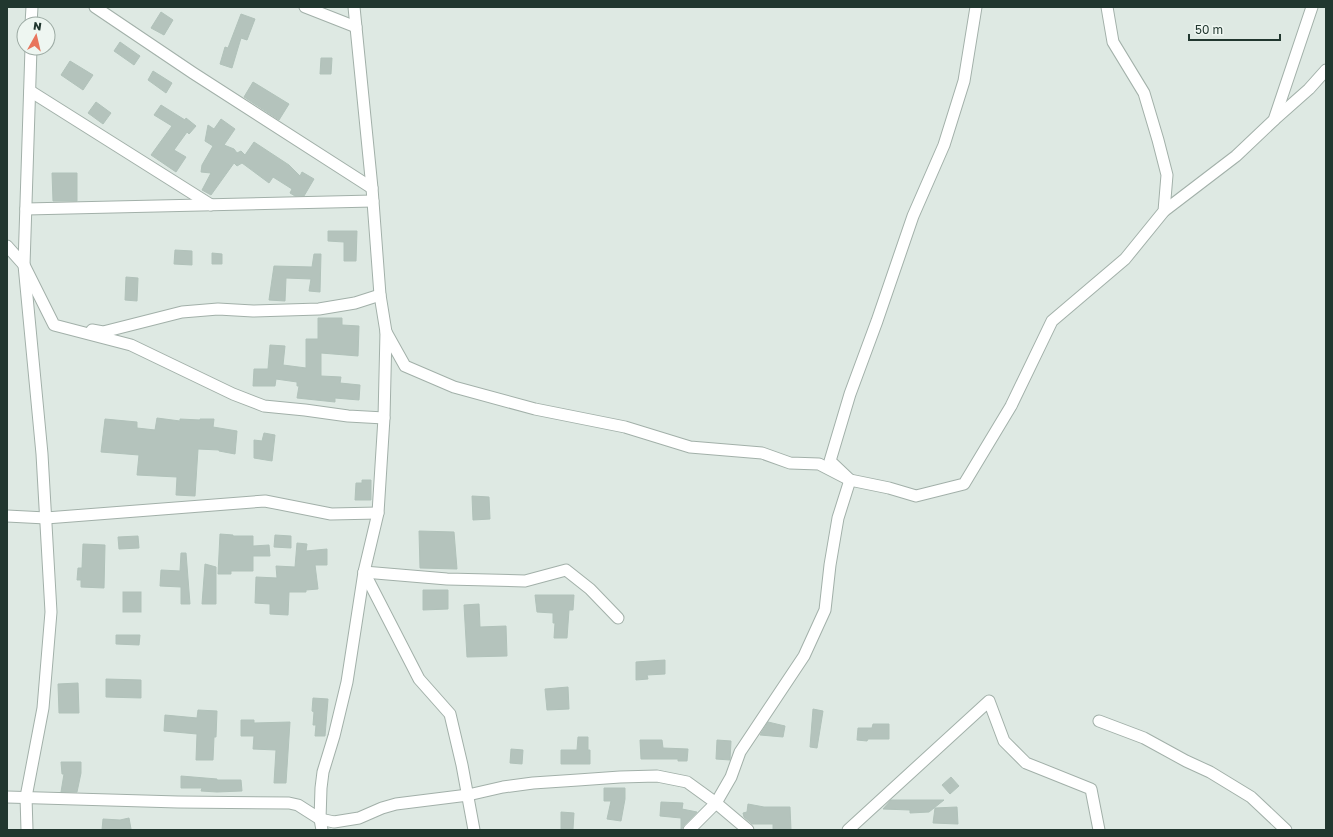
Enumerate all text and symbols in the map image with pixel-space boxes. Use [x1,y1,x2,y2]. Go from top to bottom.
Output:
north arrow [16,16,56,56]
scale bar [1189,16,1280,42]
text: N [32,19,43,33]
text: 50 m [1195,22,1223,37]

